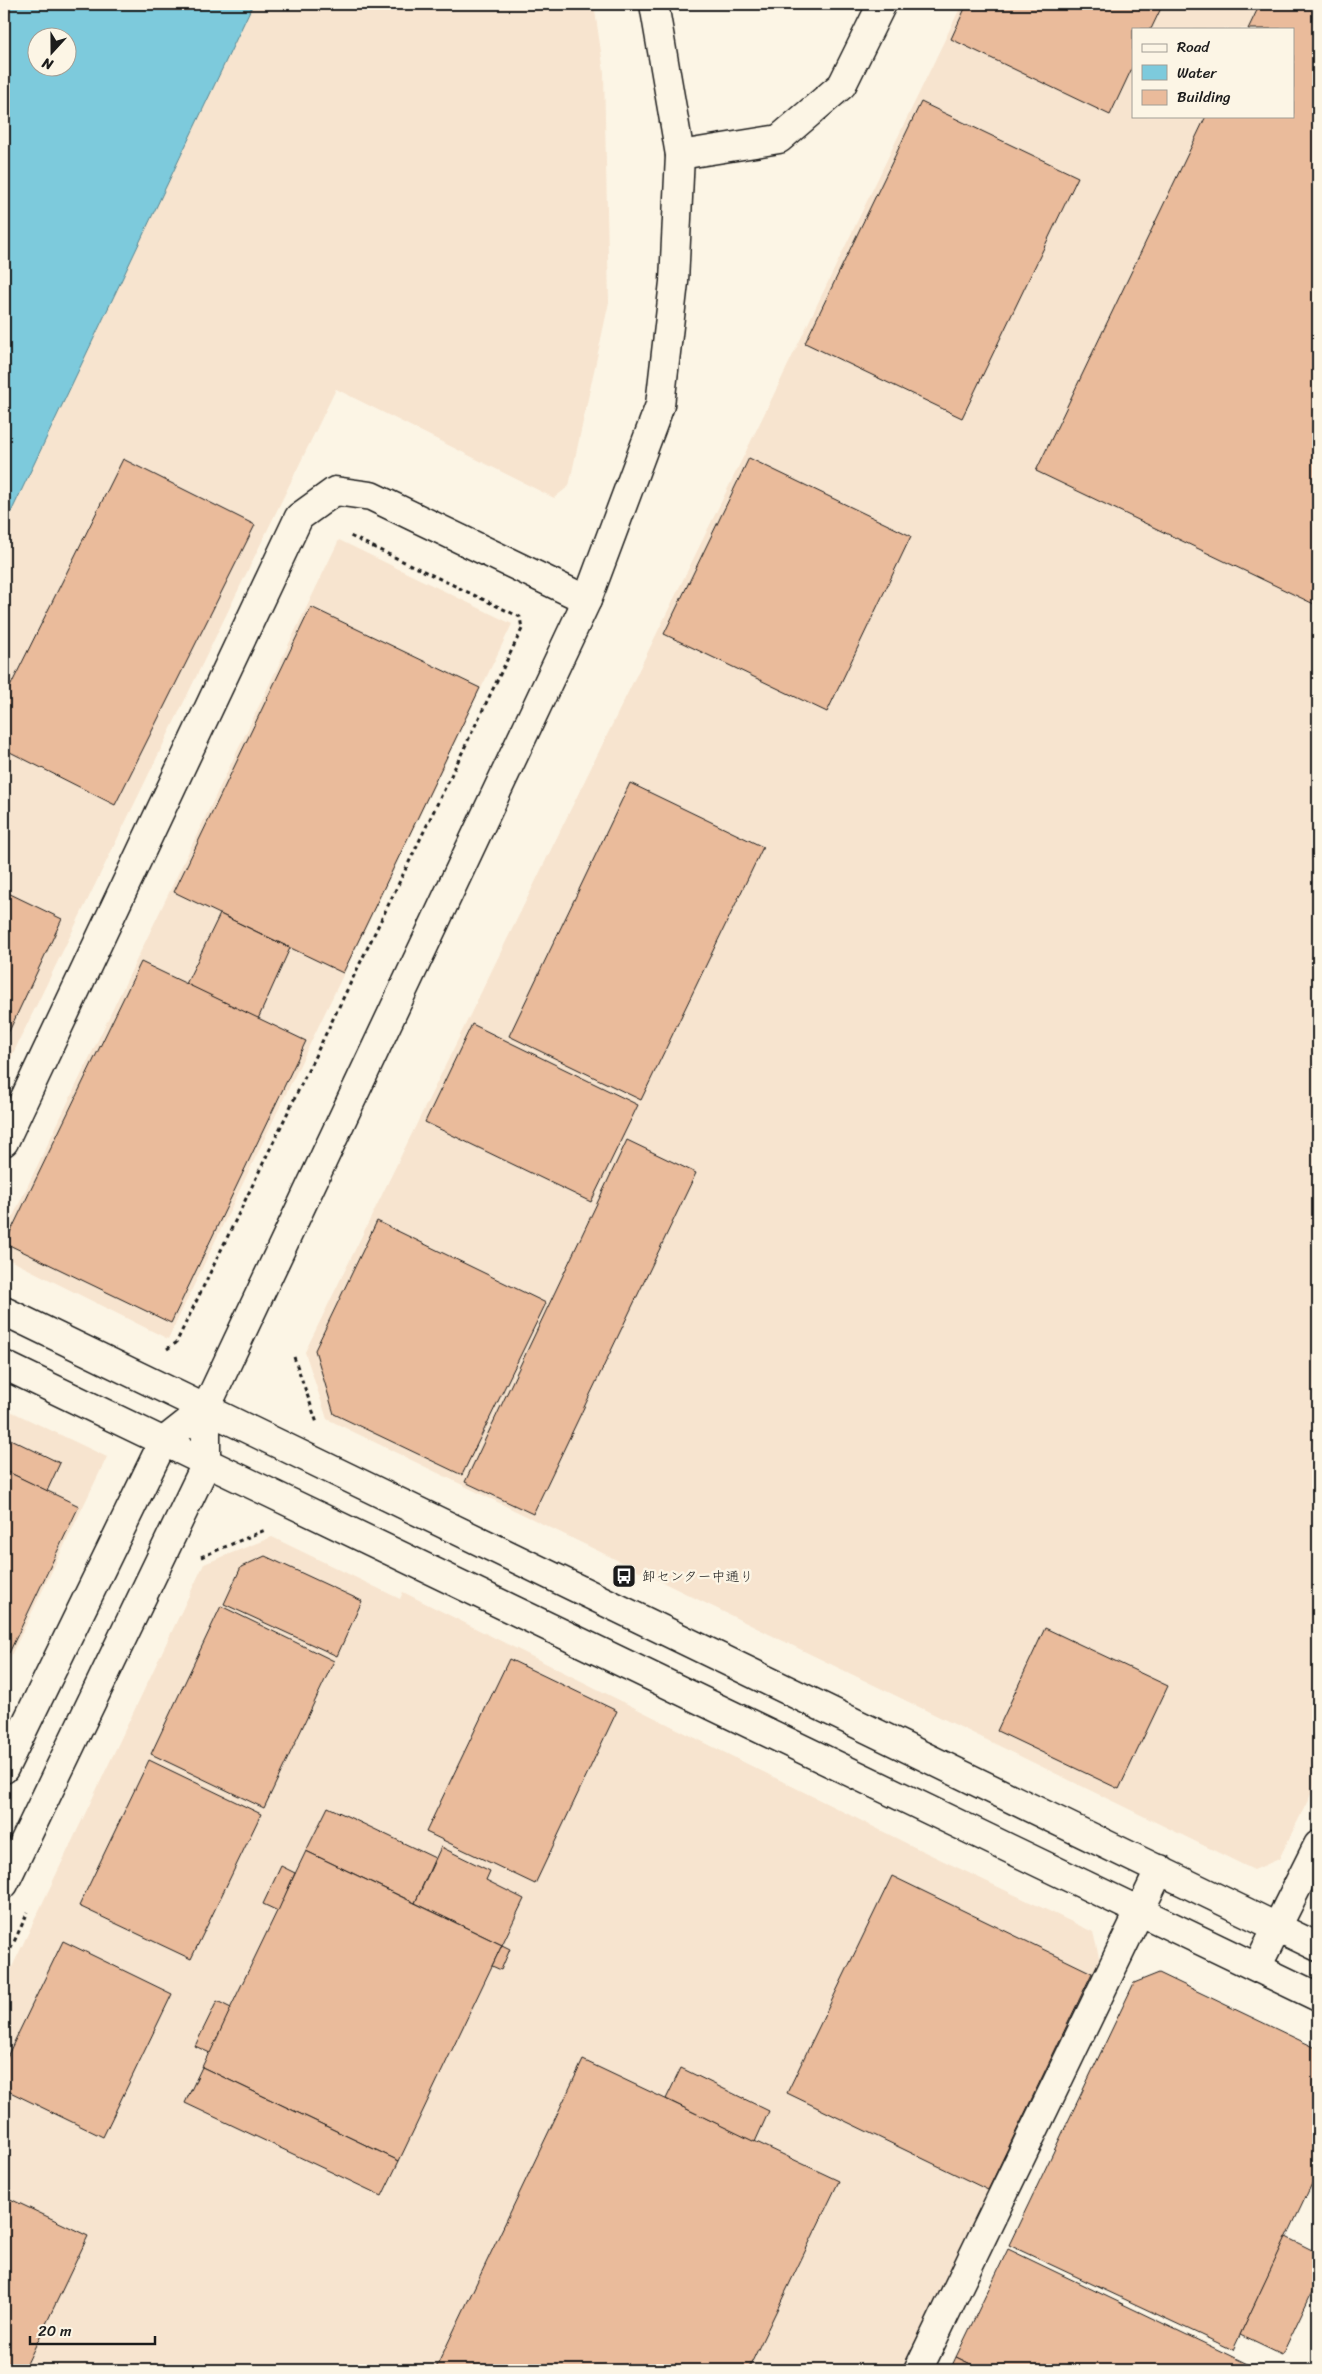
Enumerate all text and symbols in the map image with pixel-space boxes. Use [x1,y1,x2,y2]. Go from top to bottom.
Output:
north arrow [28,28,78,78]
legend [1132,28,1294,118]
text: Road [1177,34,1210,60]
text: N [38,50,57,77]
text: Water [1177,60,1217,86]
text: Building [1177,84,1231,110]
bus stop icon: 卸センター中通り [611,1563,637,1589]
place label: 卸センター中通り [642,1564,753,1589]
scale bar [30,2314,155,2346]
text: 20 m [38,2318,72,2344]

